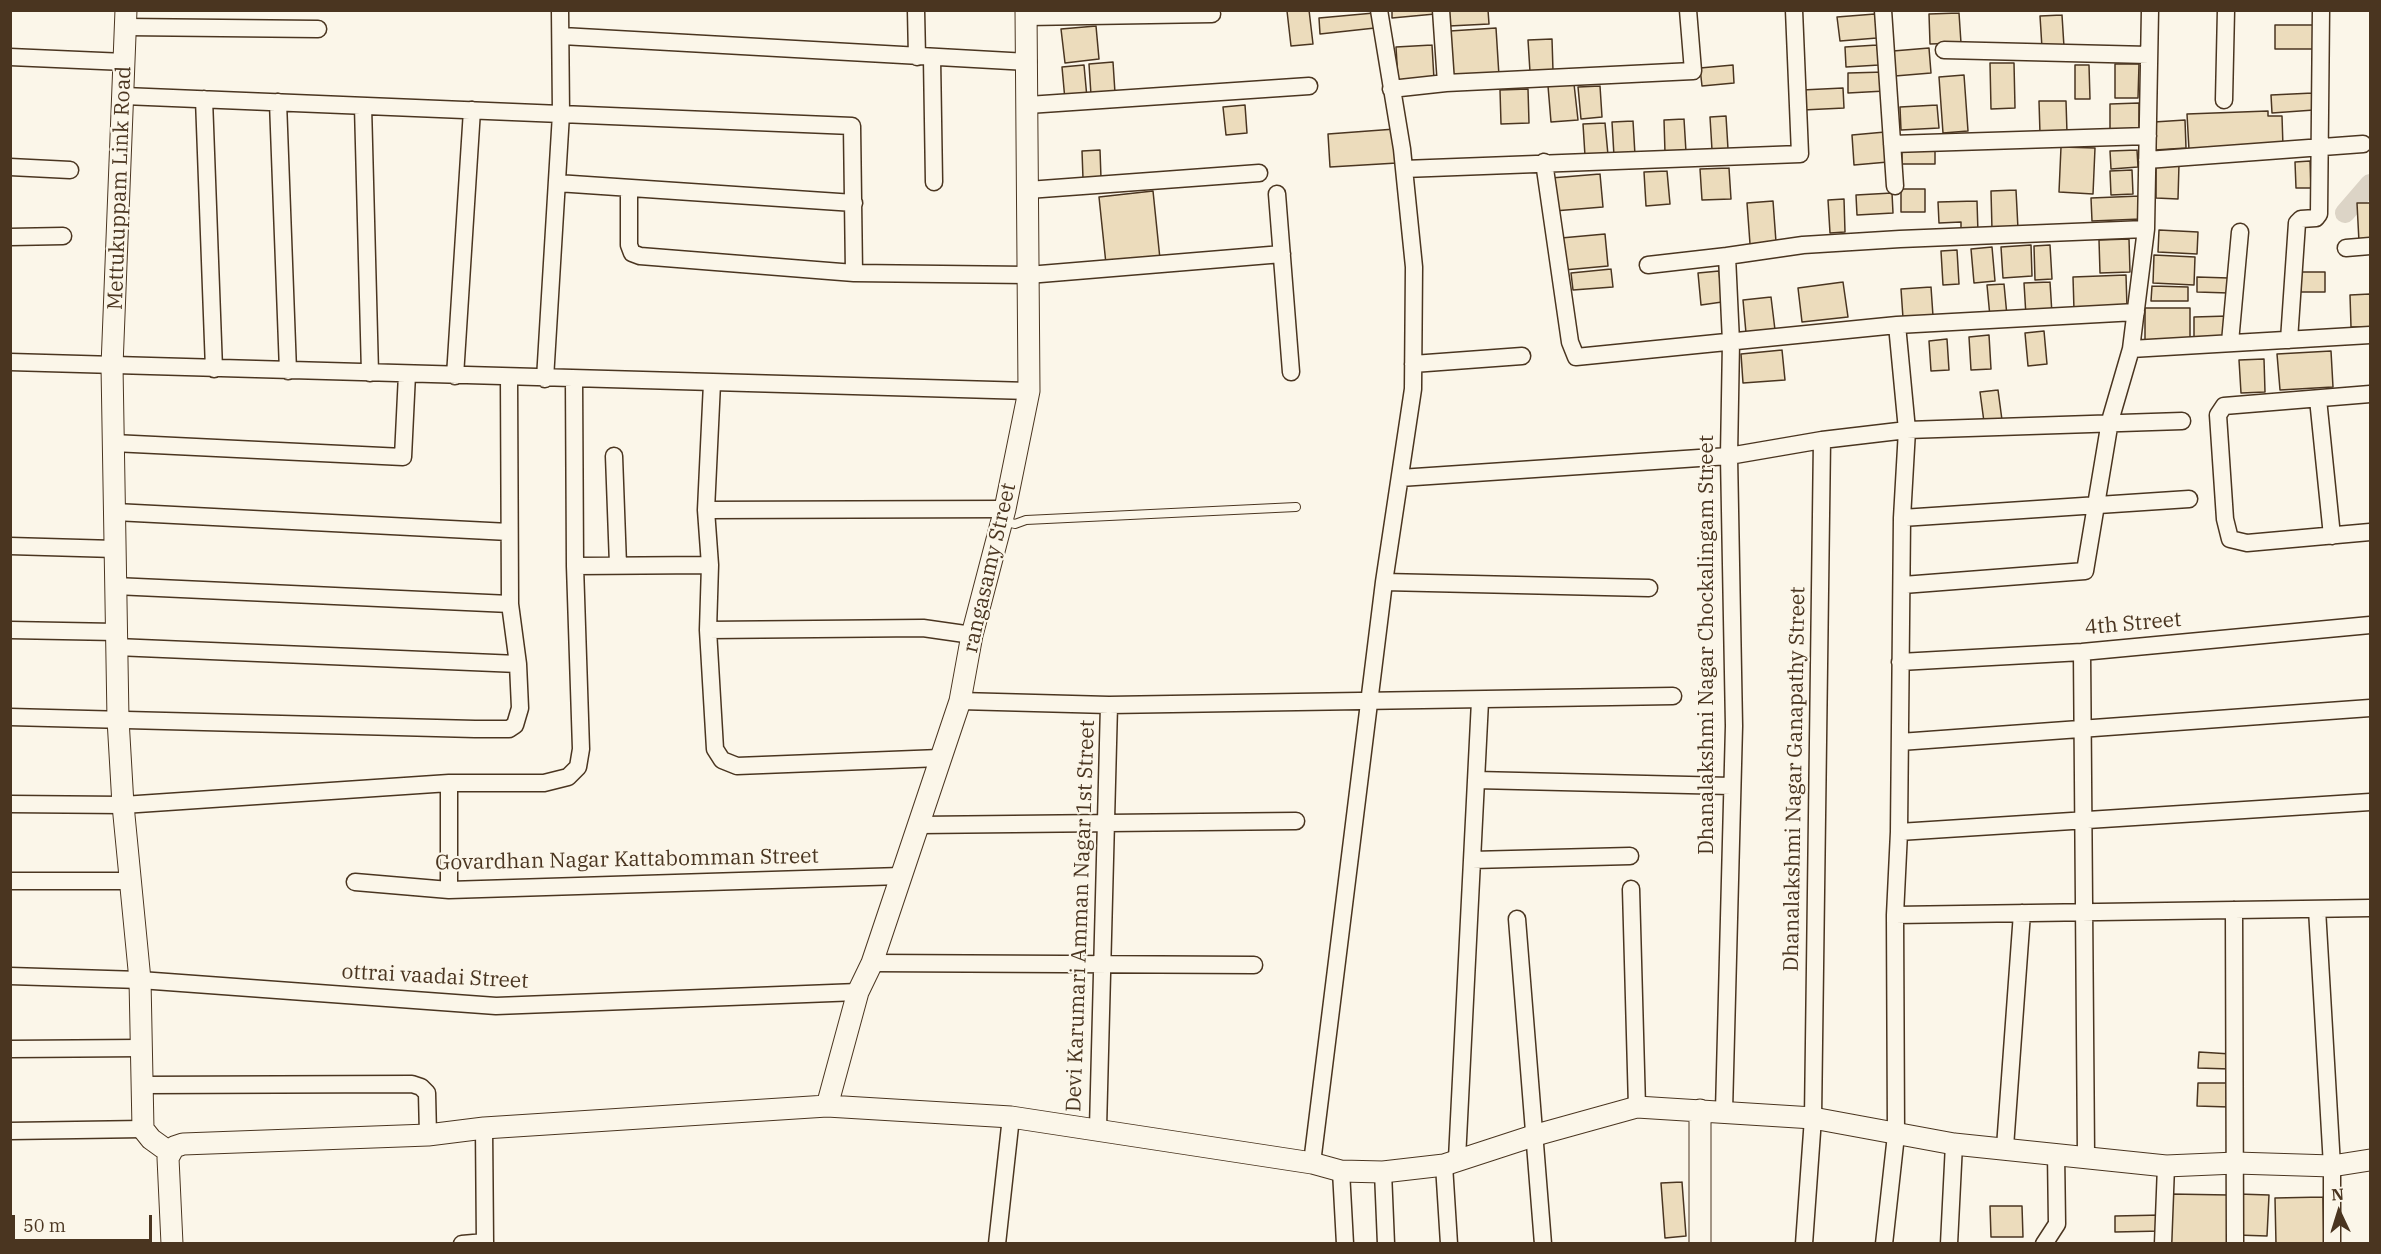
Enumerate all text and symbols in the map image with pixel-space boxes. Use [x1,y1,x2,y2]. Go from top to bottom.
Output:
street label: Mettukuppam Link Road [103,65,137,311]
street label: Dhanalakshmi Nagar Chockalingam Street [1694,435,1720,855]
street label: rangasamy Street [958,481,1022,655]
street label: Dhanalakshmi Nagar Ganapathy Street [1779,586,1811,972]
street label: 4th Street [2084,607,2182,641]
street label: Devi Karumari Amman Nagar 1st Street [1062,719,1100,1113]
street label: Govardhan Nagar Kattabomman Street [435,844,819,876]
street label: ottrai vaadai Street [341,960,529,994]
north arrow [2309,1182,2369,1242]
text: N [2331,1184,2345,1204]
scale bar [15,1203,154,1241]
text: 50 m [23,1214,66,1237]

